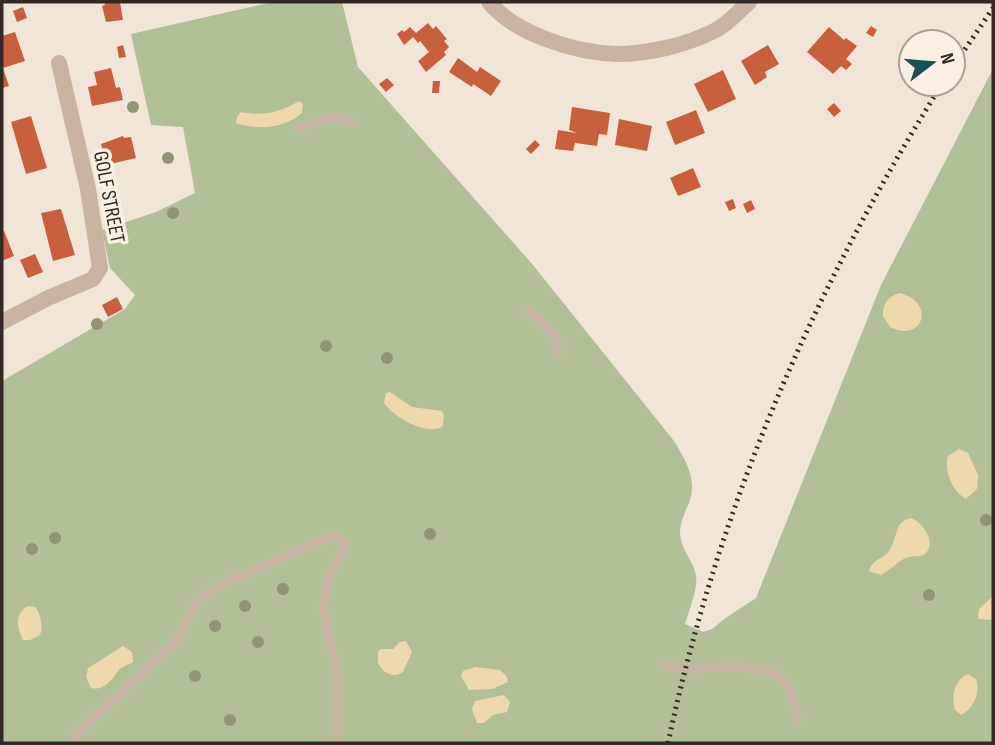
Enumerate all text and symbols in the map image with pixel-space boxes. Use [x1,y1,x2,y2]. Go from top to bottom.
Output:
north arrow [897,28,967,98]
text: N [934,51,959,67]
street label: GOLF STREET [88,149,130,246]

